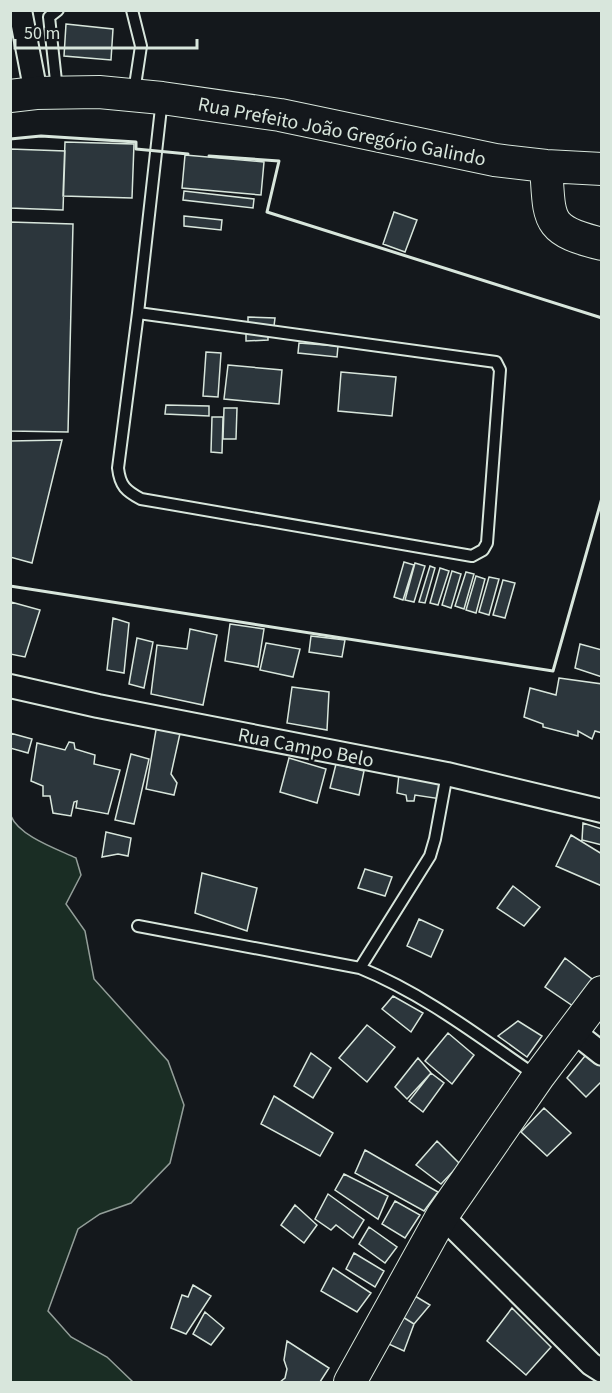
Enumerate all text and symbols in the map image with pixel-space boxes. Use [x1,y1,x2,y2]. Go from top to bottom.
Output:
scale bar [15,12,196,50]
text: 50 m [24,21,60,46]
street label: Rua Prefeito João Gregório Galindo [196,90,488,174]
street label: Rua Campo Belo [235,721,376,775]

